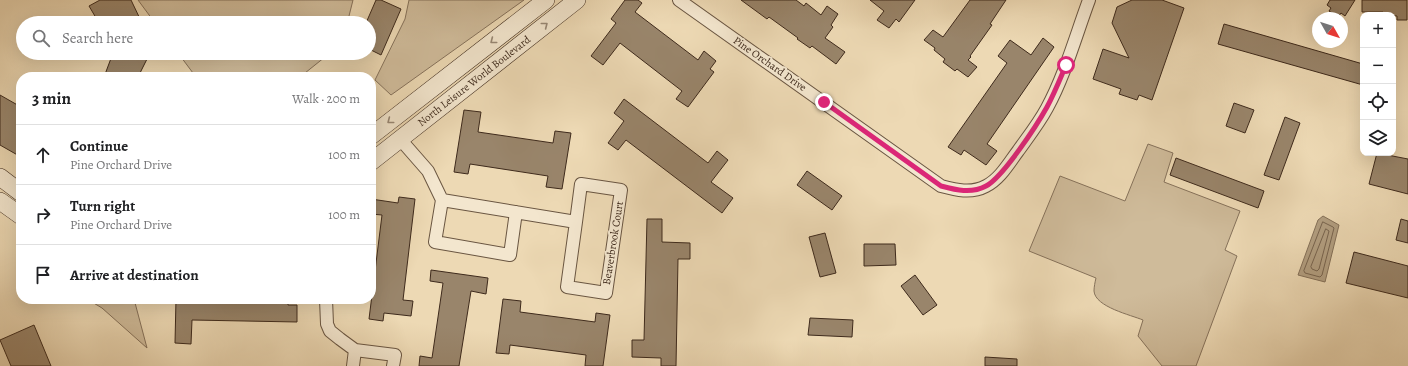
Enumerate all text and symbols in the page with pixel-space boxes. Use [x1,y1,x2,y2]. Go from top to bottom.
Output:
north arrow [1312,12,1348,48]
map controls [1360,12,1396,156]
button: + [1360,12,1396,48]
search box [16,16,376,60]
one-way arrow [540,23,547,30]
icon: search [30,27,52,49]
text: Search here [62,28,133,48]
street label: North Leisure World Boulevard [414,32,534,130]
street label: Pine Orchard Drive [730,33,810,95]
one-way arrow [490,37,497,44]
button: − [1360,48,1396,84]
route start [1057,56,1075,74]
button: locate [1360,84,1396,120]
text: 3 min [32,87,71,110]
text: Walk · 200 m [292,90,360,107]
route end [815,93,833,111]
one-way arrow [388,116,395,123]
button: layers [1360,120,1396,156]
text: Continue [70,136,128,156]
icon: ahead [32,144,54,166]
text: 100 m [328,146,360,163]
text: Pine Orchard Drive [70,156,172,173]
text: Turn right [70,196,135,216]
street label: Beaverbrook Court [599,200,627,286]
icon: right [32,204,54,226]
text: 100 m [328,206,360,223]
text: Pine Orchard Drive [70,216,172,233]
icon: arrive [32,264,54,286]
text: Arrive at destination [70,265,199,285]

